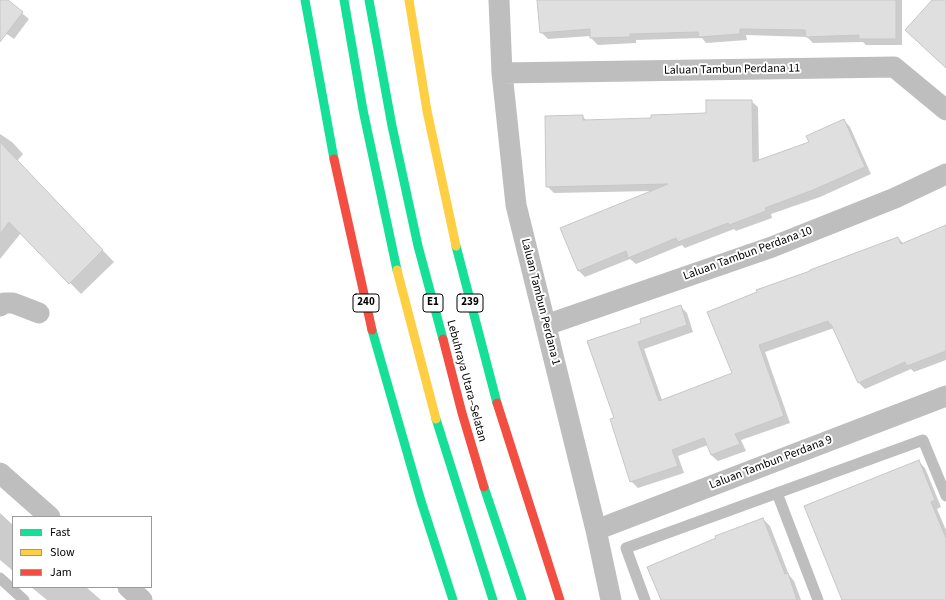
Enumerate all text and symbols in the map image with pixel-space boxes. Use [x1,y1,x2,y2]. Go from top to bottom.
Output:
street label: Laluan Tambun Perdana 11 [664,62,800,78]
street label: Laluan Tambun Perdana 10 [681,224,815,284]
street label: Laluan Tambun Perdana 1 [517,237,563,367]
road number: 240 [353,294,379,312]
road number: E1 [423,294,443,312]
road number: 239 [457,294,483,312]
street label: Lebuhraya Utara–Selatan [443,318,489,444]
street label: Laluan Tambun Perdana 9 [708,433,834,493]
legend [12,516,152,588]
text: Fast [50,524,70,541]
text: Slow [50,544,75,561]
text: Jam [50,564,72,581]

